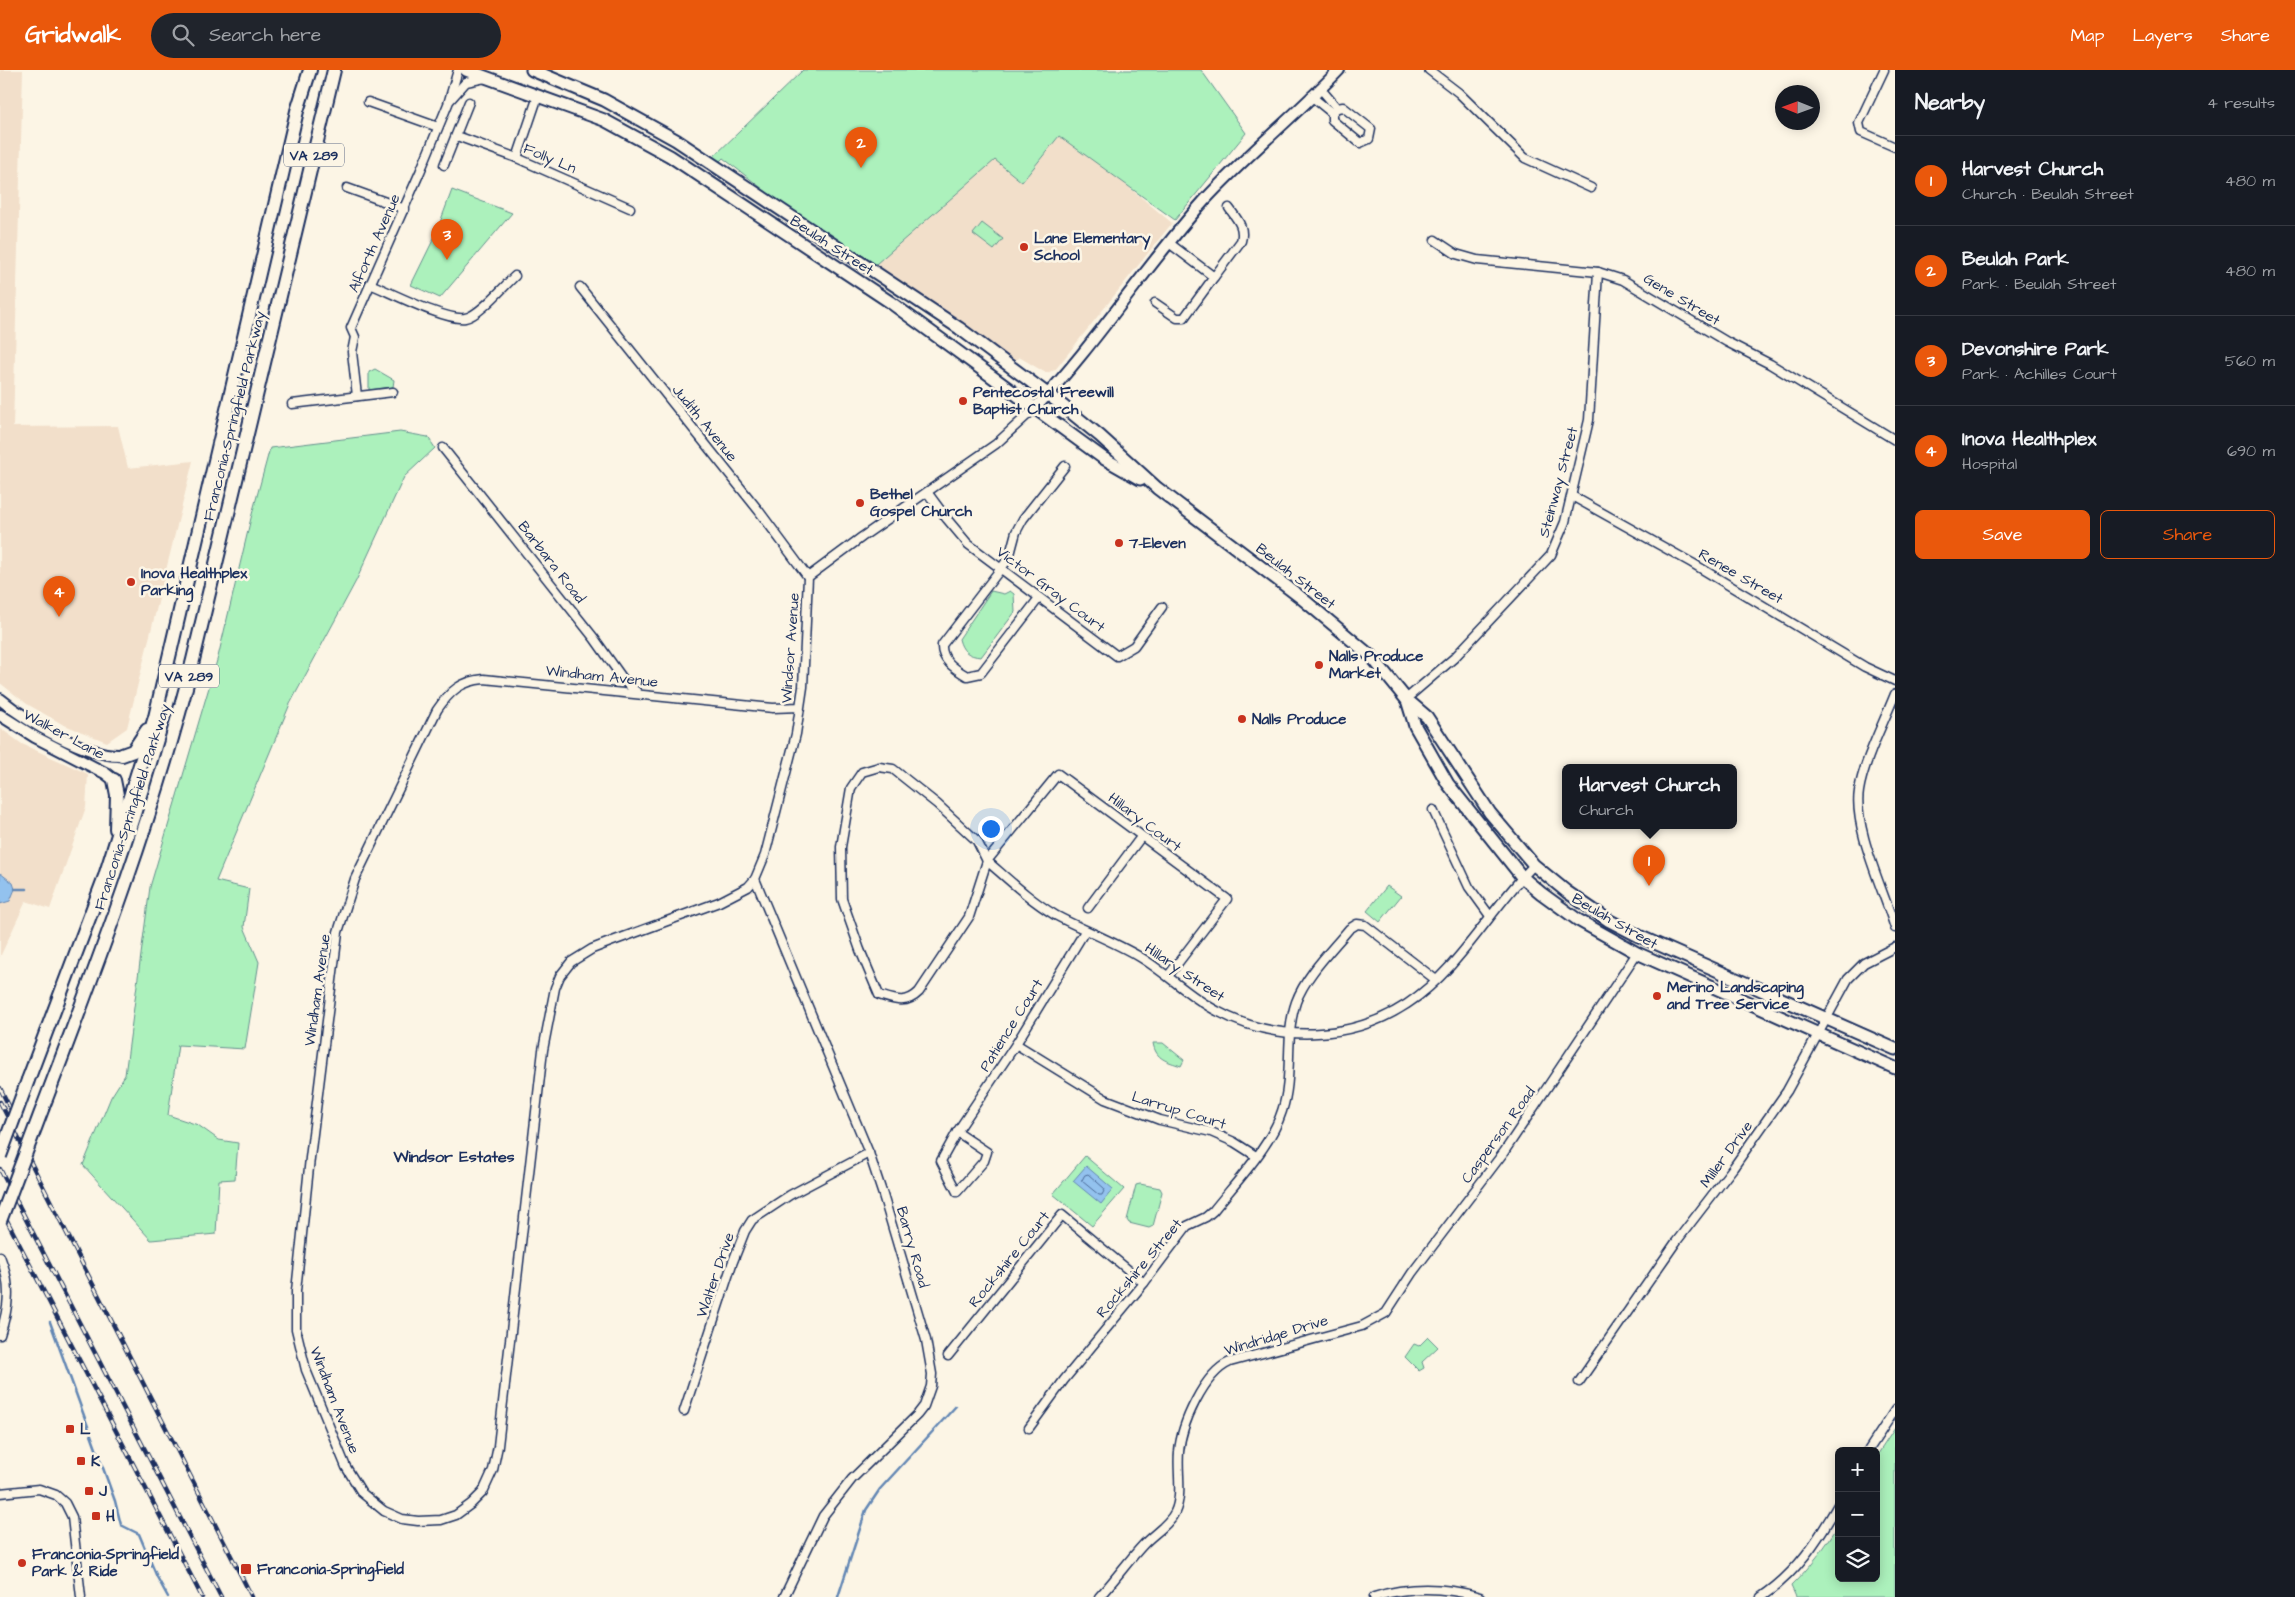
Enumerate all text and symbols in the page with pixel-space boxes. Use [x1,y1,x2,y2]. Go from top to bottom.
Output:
search box [151,13,501,58]
text: Gridwalk [25,18,121,52]
icon: search [169,21,197,49]
text: Search here [209,22,321,49]
text: Map [2070,23,2104,48]
text: Layers [2132,23,2193,48]
text: Share [2221,23,2270,48]
north arrow [1775,85,1820,130]
text: Nearby [1915,88,1985,117]
text: 4 results [2207,92,2275,114]
pin: 2 [845,127,877,168]
street label: Folly Ln [520,138,580,180]
road number: VA 289 [284,144,344,166]
text: Harvest Church [1962,156,2103,183]
text: 1 [1930,170,1932,192]
text: 480 m [2225,170,2275,192]
text: Church · Beulah Street [1962,183,2134,205]
street label: Alforth Avenue [343,191,406,296]
street label: Beulah Street [786,210,878,280]
pin: 3 [431,219,463,260]
place label: Lane Elementary School [1033,228,1151,266]
marker: Lane Elementary School [1018,241,1030,253]
text: Beulah Park [1962,246,2069,273]
text: 2 [1926,260,1936,282]
text: 480 m [2225,260,2275,282]
street label: Gene Street [1639,268,1724,331]
text: Park · Beulah Street [1962,273,2117,295]
street label: Franconia-Springfield Parkway [198,309,272,523]
text: Devonshire Park [1962,336,2109,363]
text: 3 [1927,350,1935,372]
text: 560 m [2225,350,2275,372]
text: Park · Achilles Court [1962,363,2117,385]
street label: Judith Avenue [667,380,742,466]
place label: Pentecostal Freewill Baptist Church [973,382,1115,420]
marker: Pentecostal Freewill Baptist Church [957,395,969,407]
street label: Steinway Street [1534,424,1584,540]
text: Inova Healthplex [1962,426,2097,453]
text: 4 [1926,440,1936,462]
text: 690 m [2227,440,2275,462]
text: Hospital [1962,453,2017,475]
place label: Bethel Gospel Church [870,484,973,522]
marker: Bethel Gospel Church [854,497,866,509]
button: Save [1915,510,2090,559]
button: Share [2100,510,2275,559]
street label: Barbara Road [513,517,591,608]
place label: 7-Eleven [1128,533,1186,554]
marker: 7-Eleven [1113,537,1125,549]
street label: Beulah Street [1251,539,1340,614]
street label: Victor Gray Court [991,541,1110,638]
street label: Renee Street [1694,544,1787,609]
place label: Inova Healthplex Parking [141,563,248,603]
pin: 4 [43,576,75,617]
marker: Inova Healthplex Parking [125,576,137,588]
street label: Windsor Avenue [776,592,805,704]
place label: Nalls Produce Market [1329,646,1423,684]
marker: Nalls Produce Market [1313,659,1325,671]
street label: Windham Avenue [545,660,659,693]
road number: VA 289 [159,664,219,688]
street label: Franconia-Springfield Parkway [89,701,177,913]
street label: Walker Lane [19,704,108,765]
place label: Nalls Produce [1252,709,1346,730]
marker: Nalls Produce [1236,713,1248,725]
popup [1562,764,1737,829]
text: Harvest Church [1579,772,1720,799]
street label: Hillary Court [1103,788,1186,858]
text: Church [1579,799,1633,821]
your location [978,816,1004,842]
pin: 1 [1633,845,1665,886]
street label: Beulah Street [1568,888,1662,955]
street label: Windham Avenue [299,933,336,1048]
street label: Hillary Street [1140,938,1229,1008]
street label: Patience Court [974,975,1048,1076]
place label: Merino Landscaping and Tree Service [1666,977,1804,1015]
marker: Merino Landscaping and Tree Service [1651,990,1663,1002]
street label: Casperson Road [1456,1083,1541,1188]
street label: Larrup Court [1129,1086,1229,1135]
street label: Miller Drive [1695,1117,1758,1192]
district label: Windsor Estates [392,1146,515,1168]
street label: Barry Road [890,1204,934,1291]
street label: Rockshire Court [964,1207,1055,1312]
street label: Rockshire Street [1092,1214,1187,1322]
street label: Walter Drive [691,1230,740,1321]
street label: Windridge Drive [1222,1310,1331,1362]
street label: Windham Avenue [304,1344,365,1457]
place label: L [80,1419,91,1440]
marker: L [64,1423,76,1435]
map controls [1835,1447,1880,1582]
button: + [1835,1447,1880,1492]
place label: K [91,1451,101,1472]
marker: K [75,1455,87,1467]
place label: J [98,1481,107,1502]
marker: J [83,1485,95,1497]
button: − [1835,1492,1880,1537]
place label: H [106,1506,115,1527]
marker: H [90,1510,102,1522]
button: layers [1835,1537,1880,1582]
place label: Franconia-Springfield Park & Ride [32,1544,179,1582]
marker: Franconia-Springfield Park & Ride [16,1557,28,1569]
place label: Franconia–Springfield [257,1559,404,1582]
marker: Franconia–Springfield [239,1562,253,1576]

